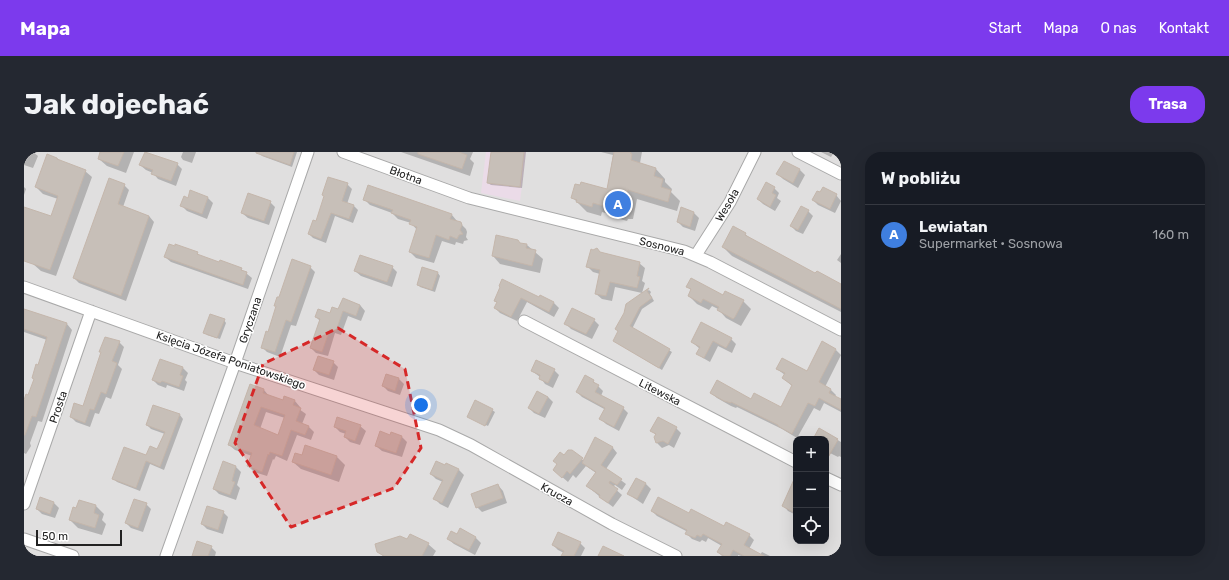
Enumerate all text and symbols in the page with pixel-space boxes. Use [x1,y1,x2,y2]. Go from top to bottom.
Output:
text: Mapa [20,17,70,40]
text: Start [989,20,1021,37]
text: Mapa [1043,20,1078,37]
text: O nas [1100,20,1137,37]
text: Kontakt [1159,20,1209,37]
button: Trasa [1130,86,1205,123]
text: Jak dojechać [24,88,209,121]
street label: Błotna [388,164,424,187]
text: W pobliżu [881,168,960,188]
street label: Wesoła [713,187,742,224]
pin: A [605,189,631,219]
text: Lewiatan [919,218,988,236]
text: A [889,227,899,242]
text: 160 m [1153,227,1189,242]
street label: Sosnowa [638,235,686,258]
text: Supermarket · Sosnowa [919,236,1063,251]
street label: Gryczana [237,295,264,345]
street label: Księcia Józefa Poniatowskiego [154,329,307,392]
street label: Litewska [637,376,683,408]
street label: Prosta [47,389,70,425]
your location [411,395,431,415]
map controls [793,436,829,544]
button: + [793,436,829,472]
button: − [793,472,829,508]
street label: Krucza [538,480,575,509]
button: locate [793,508,829,544]
scale bar [36,528,122,547]
text: 50 m [42,530,68,543]

